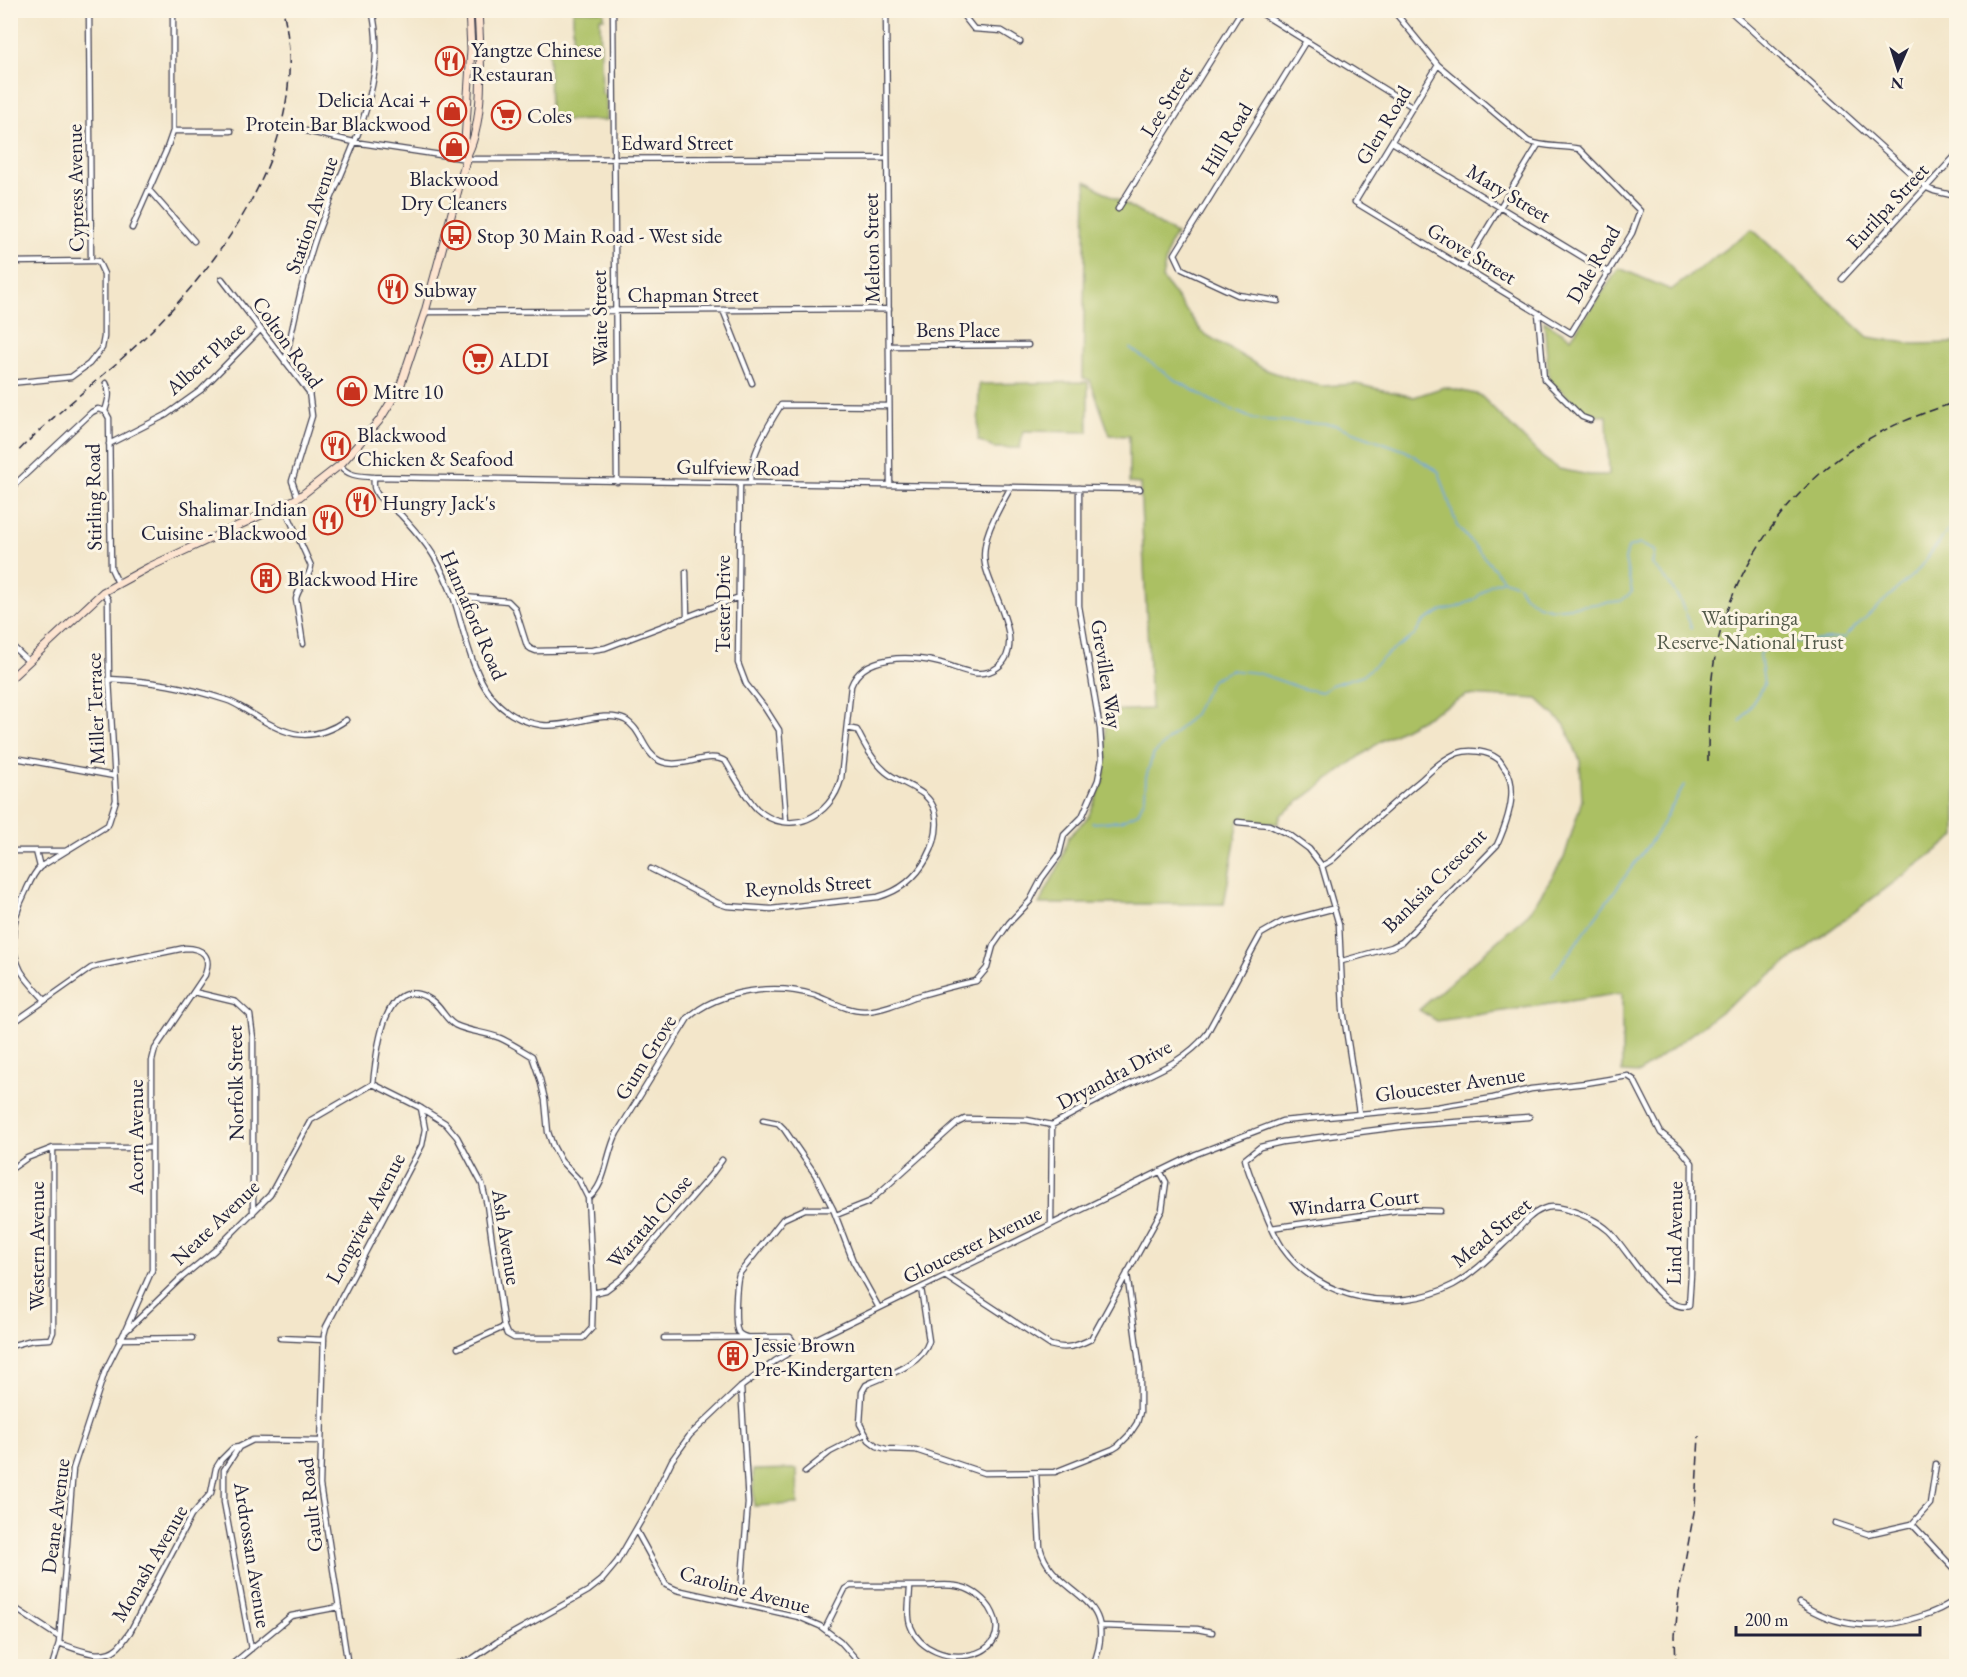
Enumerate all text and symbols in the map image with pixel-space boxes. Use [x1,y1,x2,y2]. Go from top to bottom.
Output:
place label: Yangtze Chinese Restauran [471,36,602,87]
north arrow [1868,39,1928,99]
restaurant icon: Yangtze Chinese Restauran [434,45,466,77]
street label: Lee Street [1134,60,1199,142]
text: N [1890,73,1904,94]
street label: Glen Road [1349,80,1417,170]
place label: Delicia Acai + Protein Bar Blackwood [245,86,431,137]
shop icon: Delicia Acai + Protein Bar Blackwood [436,95,468,127]
street label: Hill Road [1194,97,1258,180]
supermarket icon: Coles [490,99,522,131]
place label: Coles [527,102,572,129]
street label: Cypress Avenue [60,124,90,252]
street label: Edward Street [621,129,734,156]
shop icon: Blackwood Dry Cleaners [438,131,470,163]
street label: Station Avenue [278,153,344,277]
street label: Mary Street [1462,157,1556,229]
street label: Eurilpa Street [1840,157,1934,255]
place label: Blackwood Dry Cleaners [401,165,507,216]
street label: Melton Street [857,192,885,303]
street label: Grove Street [1422,216,1522,290]
bus stop icon: Stop 30 Main Road - West side [440,219,472,251]
street label: Dale Road [1560,220,1626,308]
place label: Stop 30 Main Road - West side [477,222,722,249]
street label: Waite Street [585,269,613,366]
restaurant icon: Subway [377,273,409,305]
place label: Subway [414,276,478,303]
street label: Chapman Street [627,281,759,308]
street label: Colton Road [246,291,330,394]
street label: Albert Place [159,315,250,401]
street label: Bens Place [916,316,1000,343]
supermarket icon: ALDI [462,343,494,375]
place label: ALDI [498,346,549,373]
shop icon: Mitre 10 [336,375,368,407]
place label: Mitre 10 [373,378,443,405]
place label: Blackwood Chicken & Seafood [357,421,514,472]
restaurant icon: Blackwood Chicken & Seafood [320,430,352,462]
street label: Stirling Road [79,443,107,551]
street label: Gulfview Road [676,452,800,482]
restaurant icon: Hungry Jack's [345,486,377,518]
place label: Hungry Jack's [382,489,496,516]
place label: Shalimar Indian Cuisine - Blackwood [141,495,307,546]
restaurant icon: Shalimar Indian Cuisine - Blackwood [312,504,344,536]
street label: Hannaford Road [435,546,514,684]
street label: Tester Drive [709,555,736,653]
building icon: Blackwood Hire [250,562,282,594]
place label: Blackwood Hire [287,565,418,592]
park label: Watiparinga Reserve-National Trust [1656,604,1844,655]
street label: Grevillea Way [1085,617,1129,731]
street label: Miller Terrace [80,652,110,766]
street label: Banksia Crescent [1376,822,1492,938]
street label: Reynolds Street [744,867,872,903]
street label: Gum Grove [608,1009,682,1105]
street label: Norfolk Street [220,1025,250,1141]
street label: Dryandra Drive [1052,1032,1176,1116]
street label: Gloucester Avenue [1373,1060,1527,1108]
street label: Acorn Avenue [122,1079,149,1196]
street label: Longview Avenue [319,1148,411,1288]
street label: Waratah Close [601,1168,697,1274]
street label: Neate Avenue [165,1173,265,1271]
street label: Western Avenue [23,1181,50,1311]
street label: Lind Avenue [1660,1181,1688,1285]
street label: Windarra Court [1288,1182,1421,1222]
street label: Ash Avenue [486,1186,528,1287]
street label: Mead Street [1446,1191,1537,1273]
street label: Gloucester Avenue [898,1199,1046,1289]
place label: Jessie Brown Pre-Kindergarten [752,1331,893,1382]
building icon: Jessie Brown Pre-Kindergarten [717,1340,749,1372]
street label: Gault Road [292,1456,328,1553]
street label: Deane Avenue [35,1457,75,1575]
street label: Ardrossan Avenue [228,1479,278,1630]
street label: Monash Avenue [105,1500,193,1626]
street label: Caroline Avenue [677,1559,813,1619]
scale bar [1736,1599,1920,1637]
text: 200 m [1745,1608,1789,1631]

